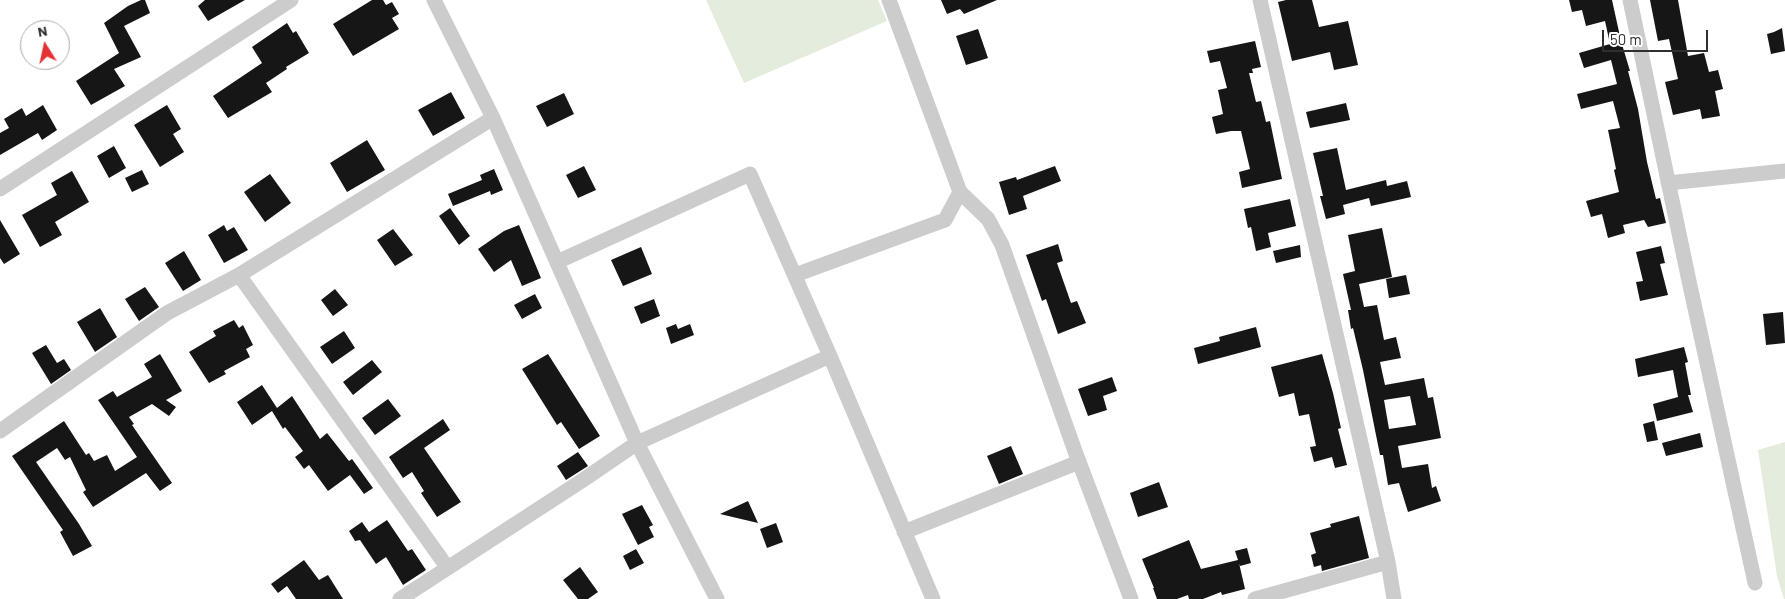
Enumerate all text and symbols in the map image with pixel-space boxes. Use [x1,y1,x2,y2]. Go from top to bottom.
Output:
north arrow [20,20,70,70]
scale bar [1605,20,1711,52]
text: N [36,22,49,40]
text: 50 m [1610,30,1642,48]

